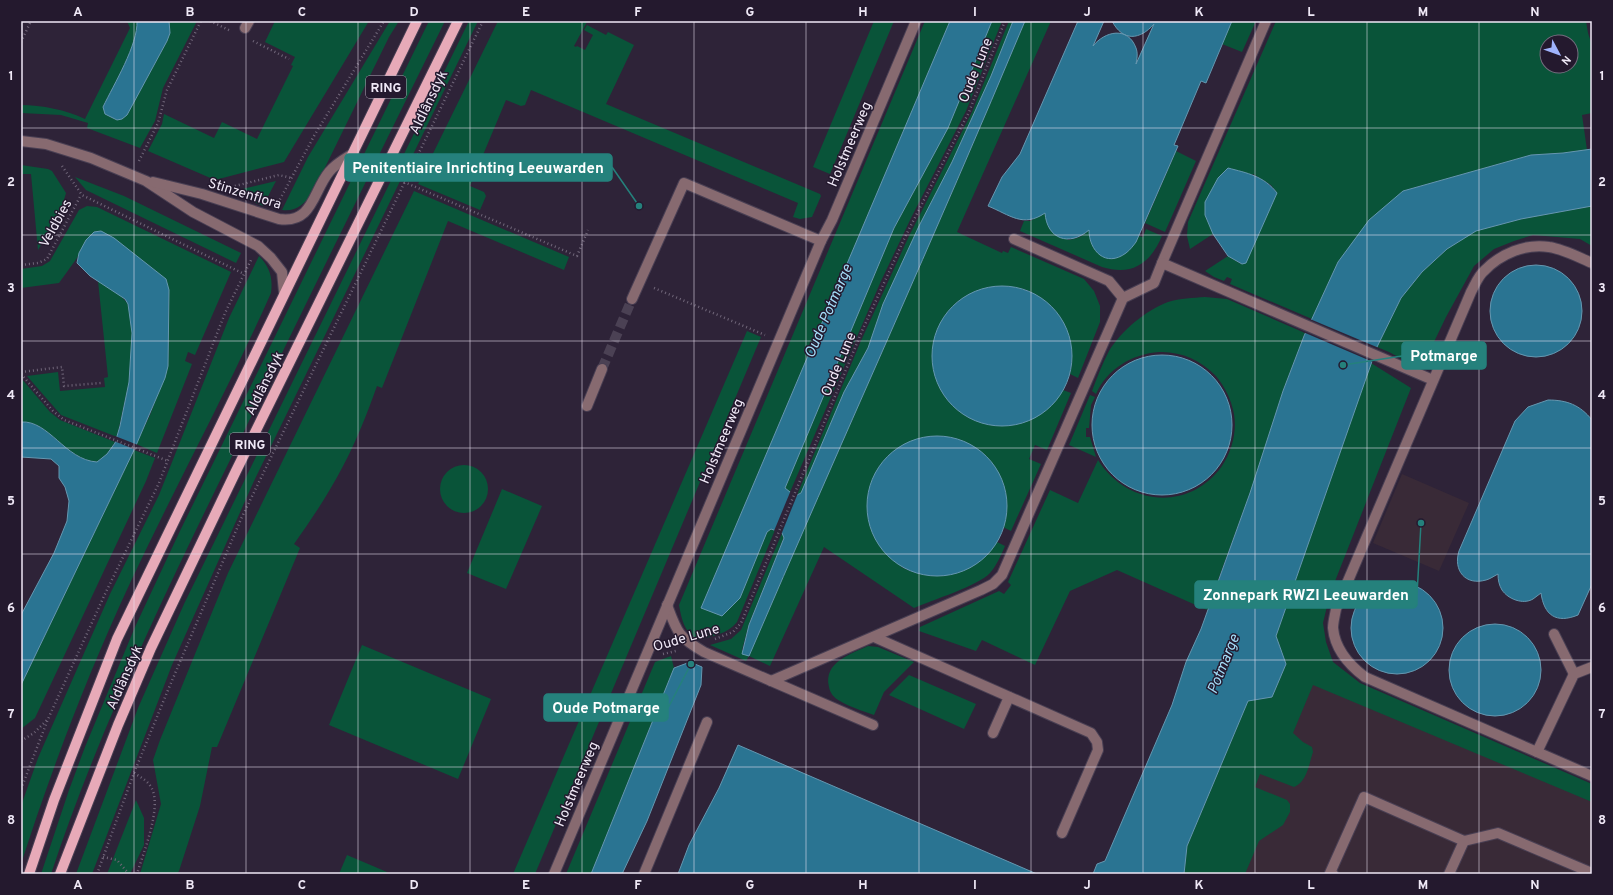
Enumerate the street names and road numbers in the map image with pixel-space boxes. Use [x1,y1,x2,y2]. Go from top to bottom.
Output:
street label: Oude Lune [956,36,997,105]
street label: Aldlânsdyk [407,68,452,137]
road number: RING [366,76,406,98]
street label: Holstmeerweg [825,99,876,190]
street label: Stinzenflora [206,175,283,214]
street label: Veldbies [36,197,76,251]
street label: Oude Lune [818,330,861,399]
street label: Aldlânsdyk [243,349,288,418]
street label: Holstmeerweg [697,396,748,487]
road number: RING [230,433,270,455]
street label: Oude Lune [651,621,722,656]
street label: Aldlânsdyk [104,643,147,713]
street label: Holstmeerweg [552,739,603,830]

